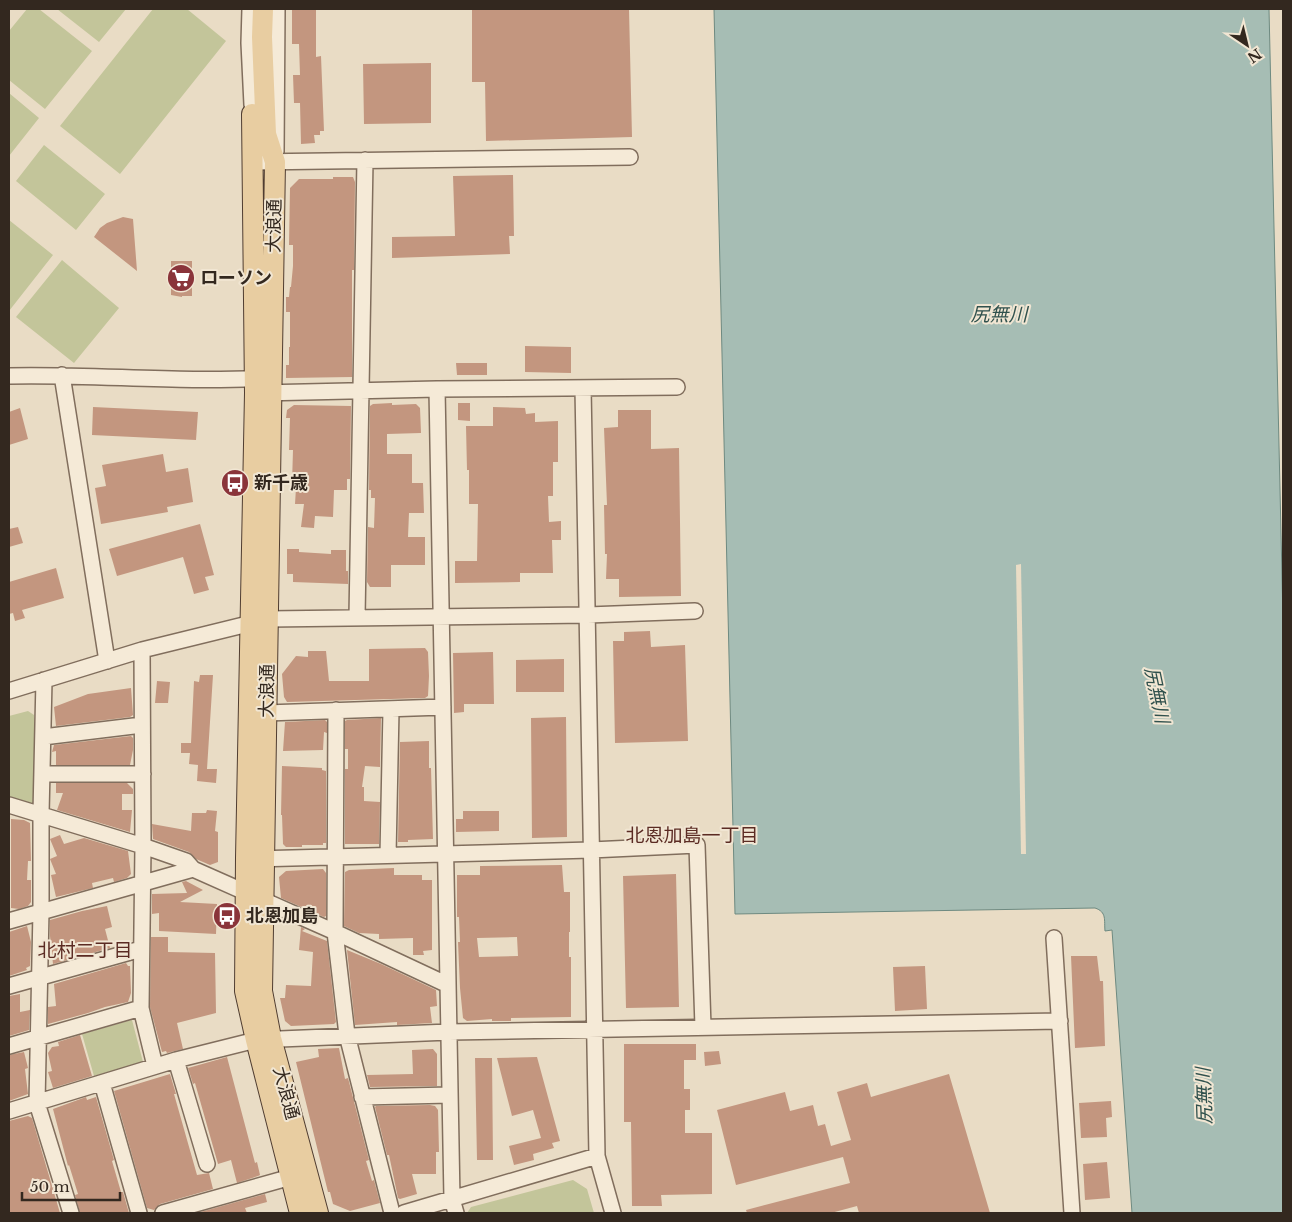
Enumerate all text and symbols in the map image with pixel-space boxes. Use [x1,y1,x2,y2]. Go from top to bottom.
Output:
north arrow [1222,20,1272,70]
text: N [1244,44,1265,67]
street label: 大浪通 [263,199,285,253]
supermarket icon: ローソン [166,263,196,293]
place label: ローソン [200,267,272,289]
water label: 尻無川 [970,303,1029,326]
bus stop icon: 新千歳 [220,468,250,498]
place label: 新千歳 [254,472,308,494]
street label: 大浪通 [256,664,278,718]
water label: 尻無川 [1140,665,1175,727]
district label: 北恩加島一丁目 [625,824,759,847]
bus stop icon: 北恩加島 [212,901,242,931]
place label: 北恩加島 [246,905,318,927]
district label: 北村二丁目 [37,939,133,962]
street label: 大浪通 [268,1064,304,1122]
water label: 尻無川 [1191,1065,1216,1125]
scale bar [22,1170,120,1202]
text: 50 m [30,1177,70,1196]

